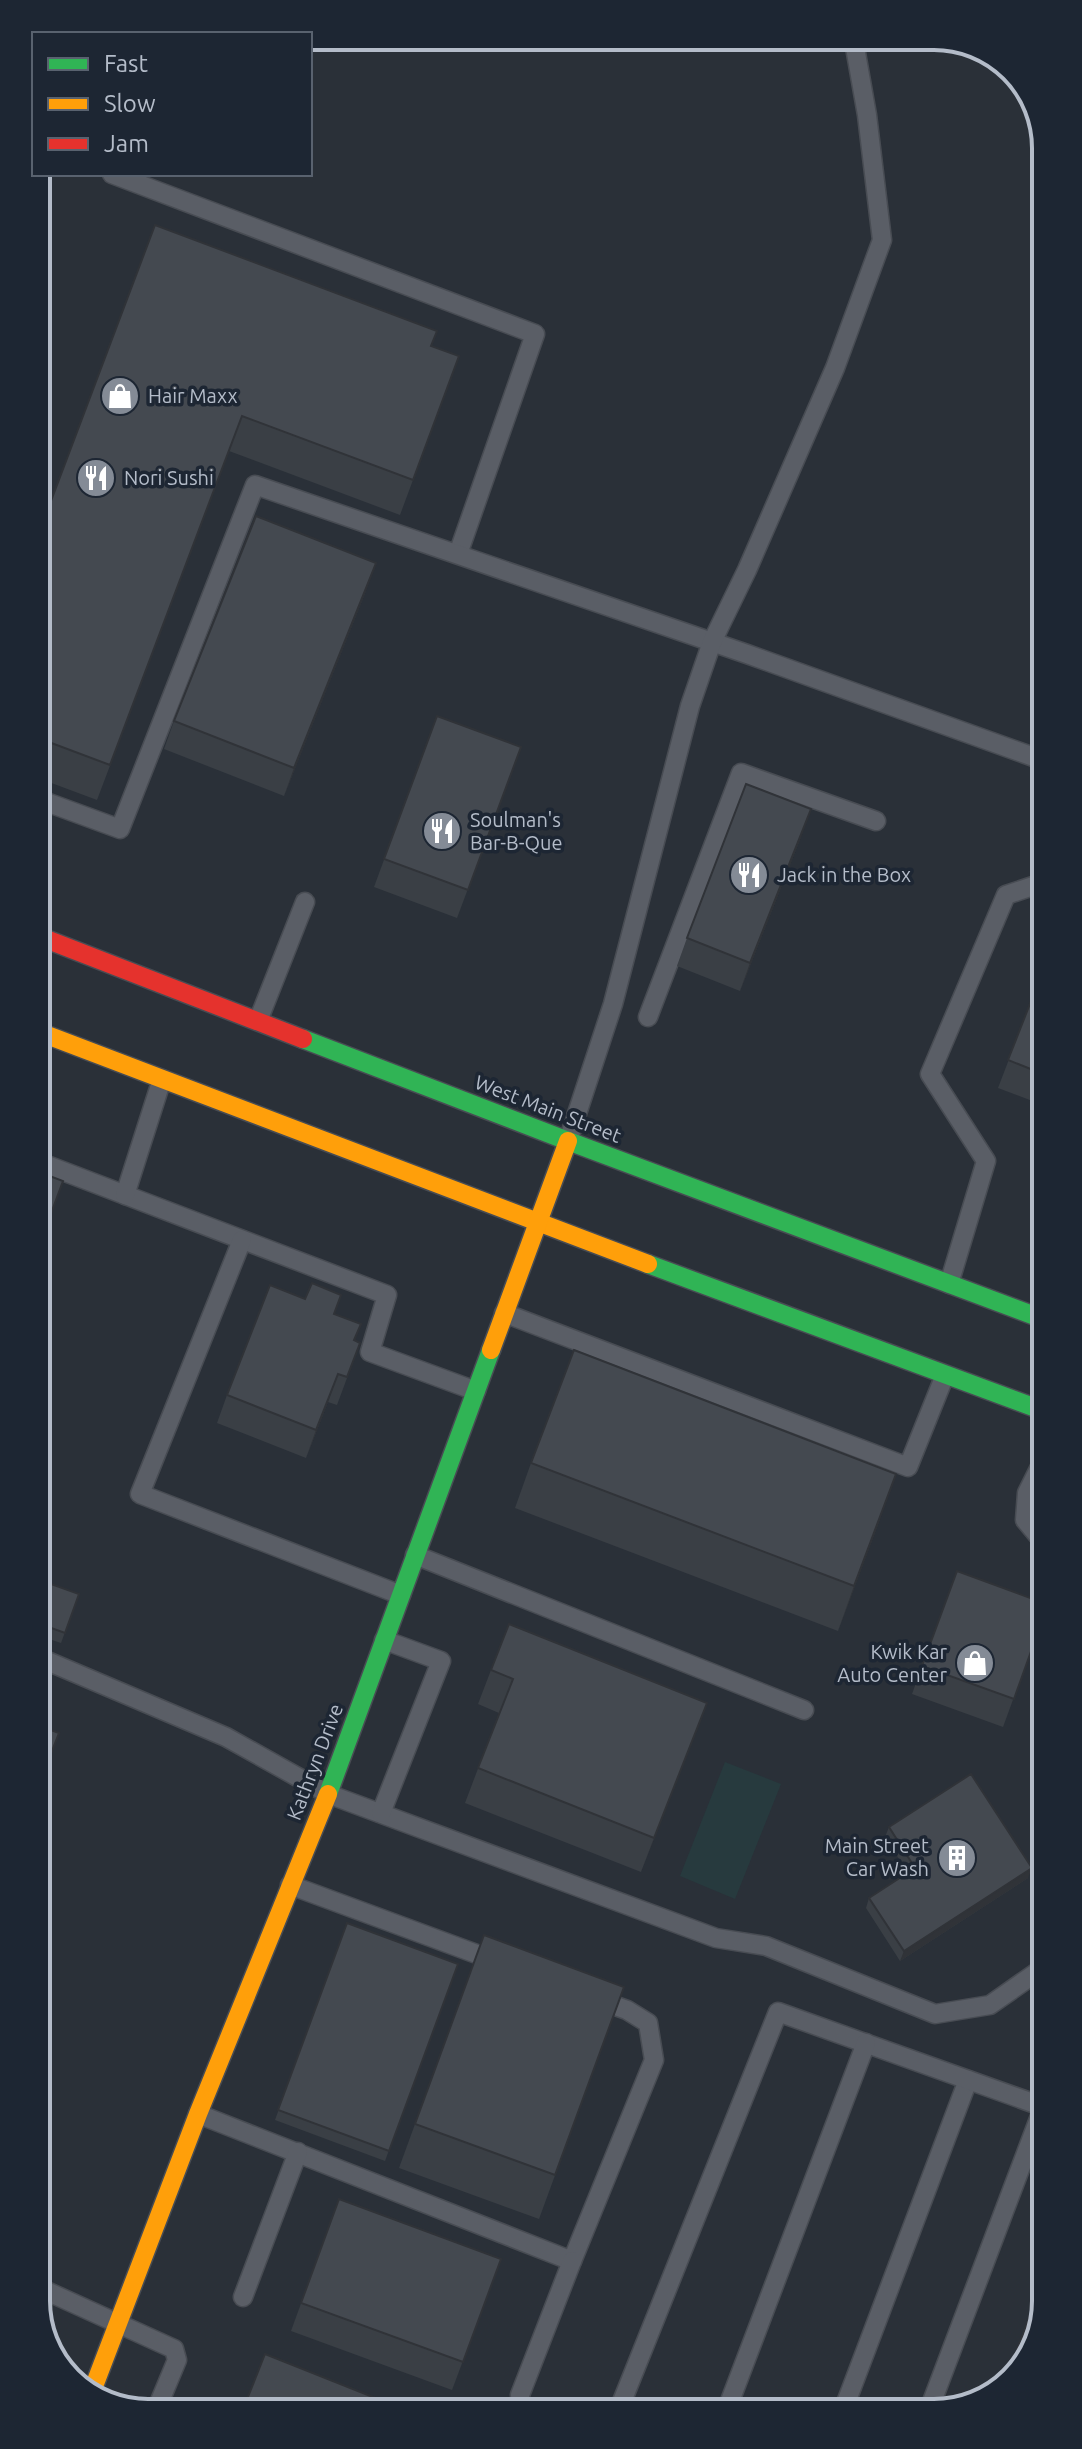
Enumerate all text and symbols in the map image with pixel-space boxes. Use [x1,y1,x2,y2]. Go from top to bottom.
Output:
legend [32,32,312,176]
text: Fast [104,50,148,77]
text: Slow [104,90,156,117]
text: Jam [104,130,149,157]
shop icon: Hair Maxx [99,375,141,417]
place label: Hair Maxx [148,384,237,407]
restaurant icon: Nori Sushi [75,457,117,499]
place label: Nori Sushi [124,466,214,489]
place label: Soulman's Bar-B-Que [470,808,562,854]
restaurant icon: Soulman's Bar-B-Que [421,810,463,852]
restaurant icon: Jack in the Box [728,854,770,896]
place label: Jack in the Box [777,863,911,886]
street label: West Main Street [472,1070,625,1147]
place label: Kwik Kar Auto Center [837,1640,947,1686]
shop icon: Kwik Kar Auto Center [954,1642,996,1684]
street label: Kathryn Drive [282,1700,347,1823]
place label: Main Street Car Wash [825,1834,929,1880]
building icon: Main Street Car Wash [936,1837,978,1879]

